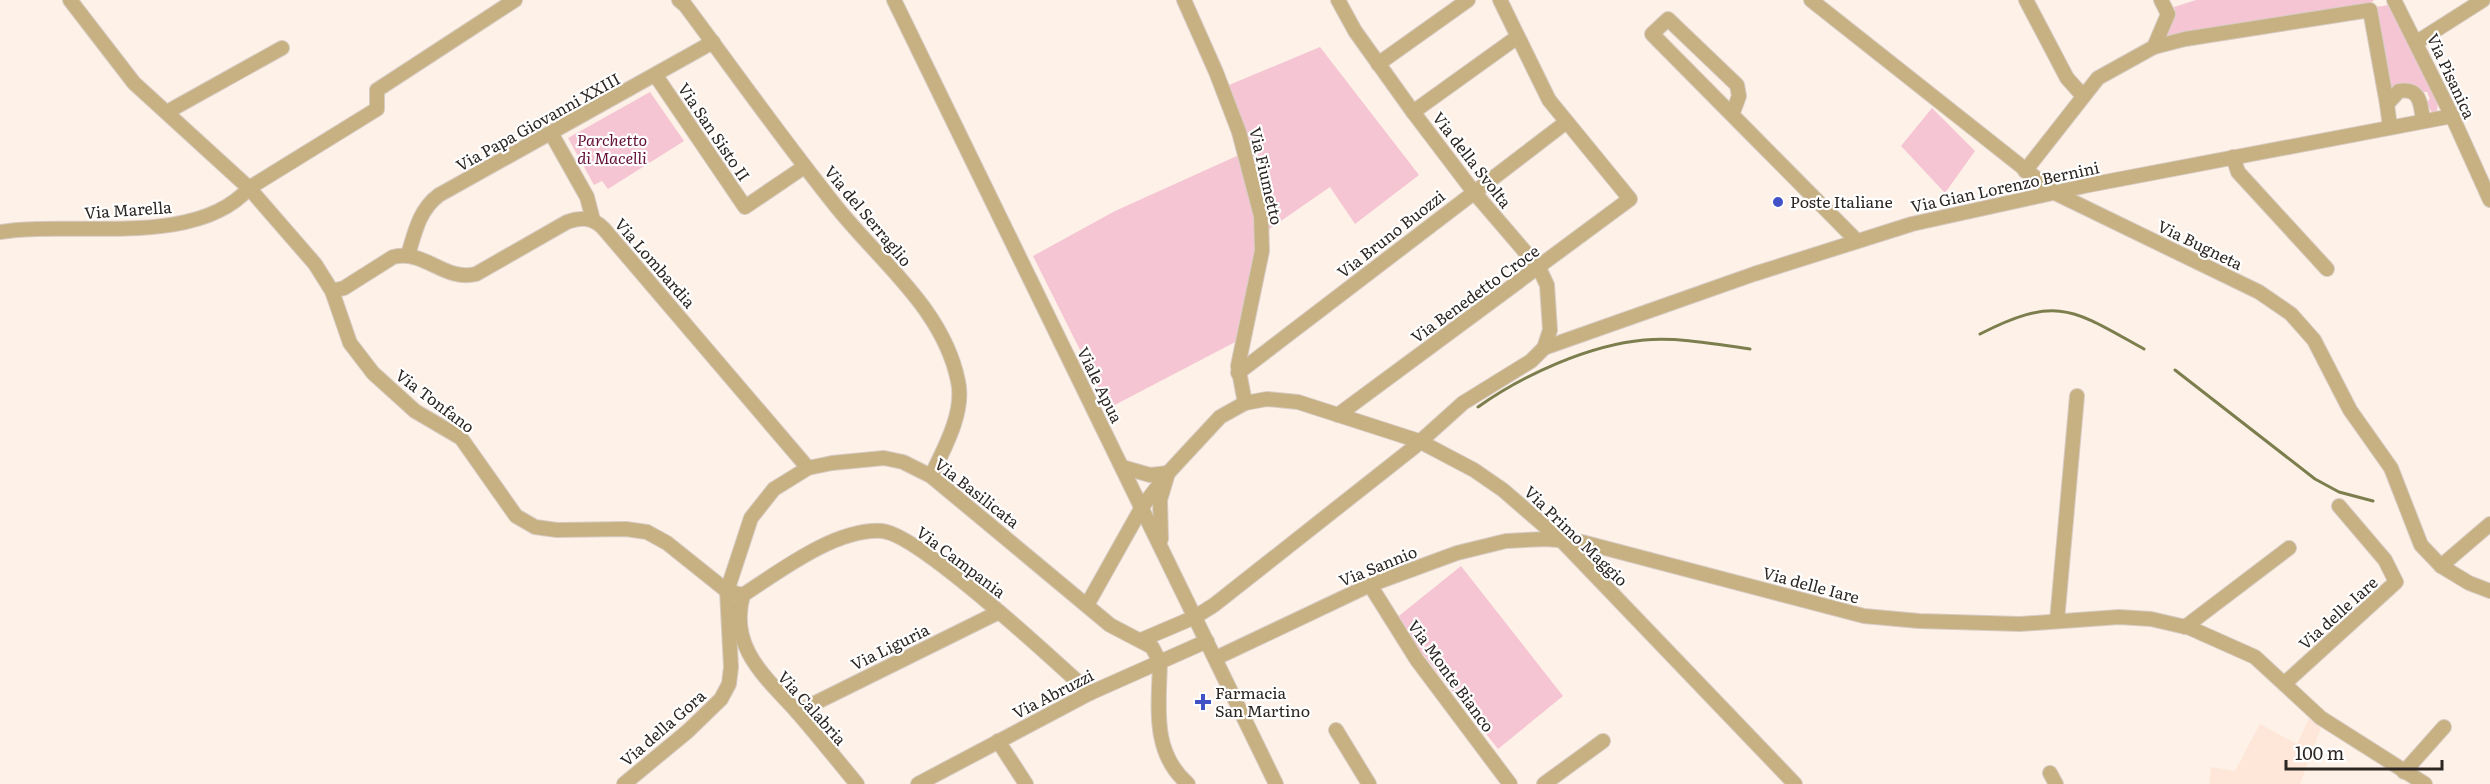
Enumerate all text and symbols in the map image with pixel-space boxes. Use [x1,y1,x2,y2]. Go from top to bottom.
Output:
street label: Via Pisanica [2422,29,2482,123]
street label: Via Papa Giovanni XXIII [451,66,624,176]
street label: Via San Sisto II [673,77,757,186]
street label: Via della Svolta [1427,106,1518,213]
street label: Via Fiumetto [1244,125,1290,227]
park label: Parchetto di Macelli [577,127,647,169]
street label: Via Gian Lorenzo Bernini [1908,154,2101,218]
street label: Via del Serraglio [819,160,918,271]
street label: Via Bruno Buozzi [1331,183,1449,283]
place label: Poste Italiane [1790,189,1893,213]
street label: Via Marella [83,194,173,224]
marker: Poste Italiane [1771,195,1785,209]
street label: Via Lombardia [610,212,702,313]
street label: Via Bugneta [2154,213,2247,275]
street label: Via Benedetto Croce [1405,238,1544,348]
street label: Viale Apua [1072,342,1130,427]
street label: Via Tonfano [391,362,480,438]
street label: Via Basilicata [930,451,1026,533]
street label: Via Primo Maggio [1519,479,1634,591]
street label: Via Campania [912,520,1012,603]
street label: Via Sannio [1335,539,1420,592]
street label: Via delle Iare [1760,560,1862,608]
street label: Via delle Iare [2292,570,2382,654]
street label: Via Monte Bianco [1403,614,1501,737]
street label: Via Liguria [846,617,933,675]
street label: Via Abruzzi [1008,662,1097,724]
street label: Via Calabria [773,665,853,750]
place label: Farmacia San Martino [1215,680,1310,722]
street label: Via della Gora [614,683,711,771]
marker: Farmacia San Martino [1196,695,1210,709]
scale bar [2286,733,2442,771]
text: 100 m [2295,739,2344,766]

